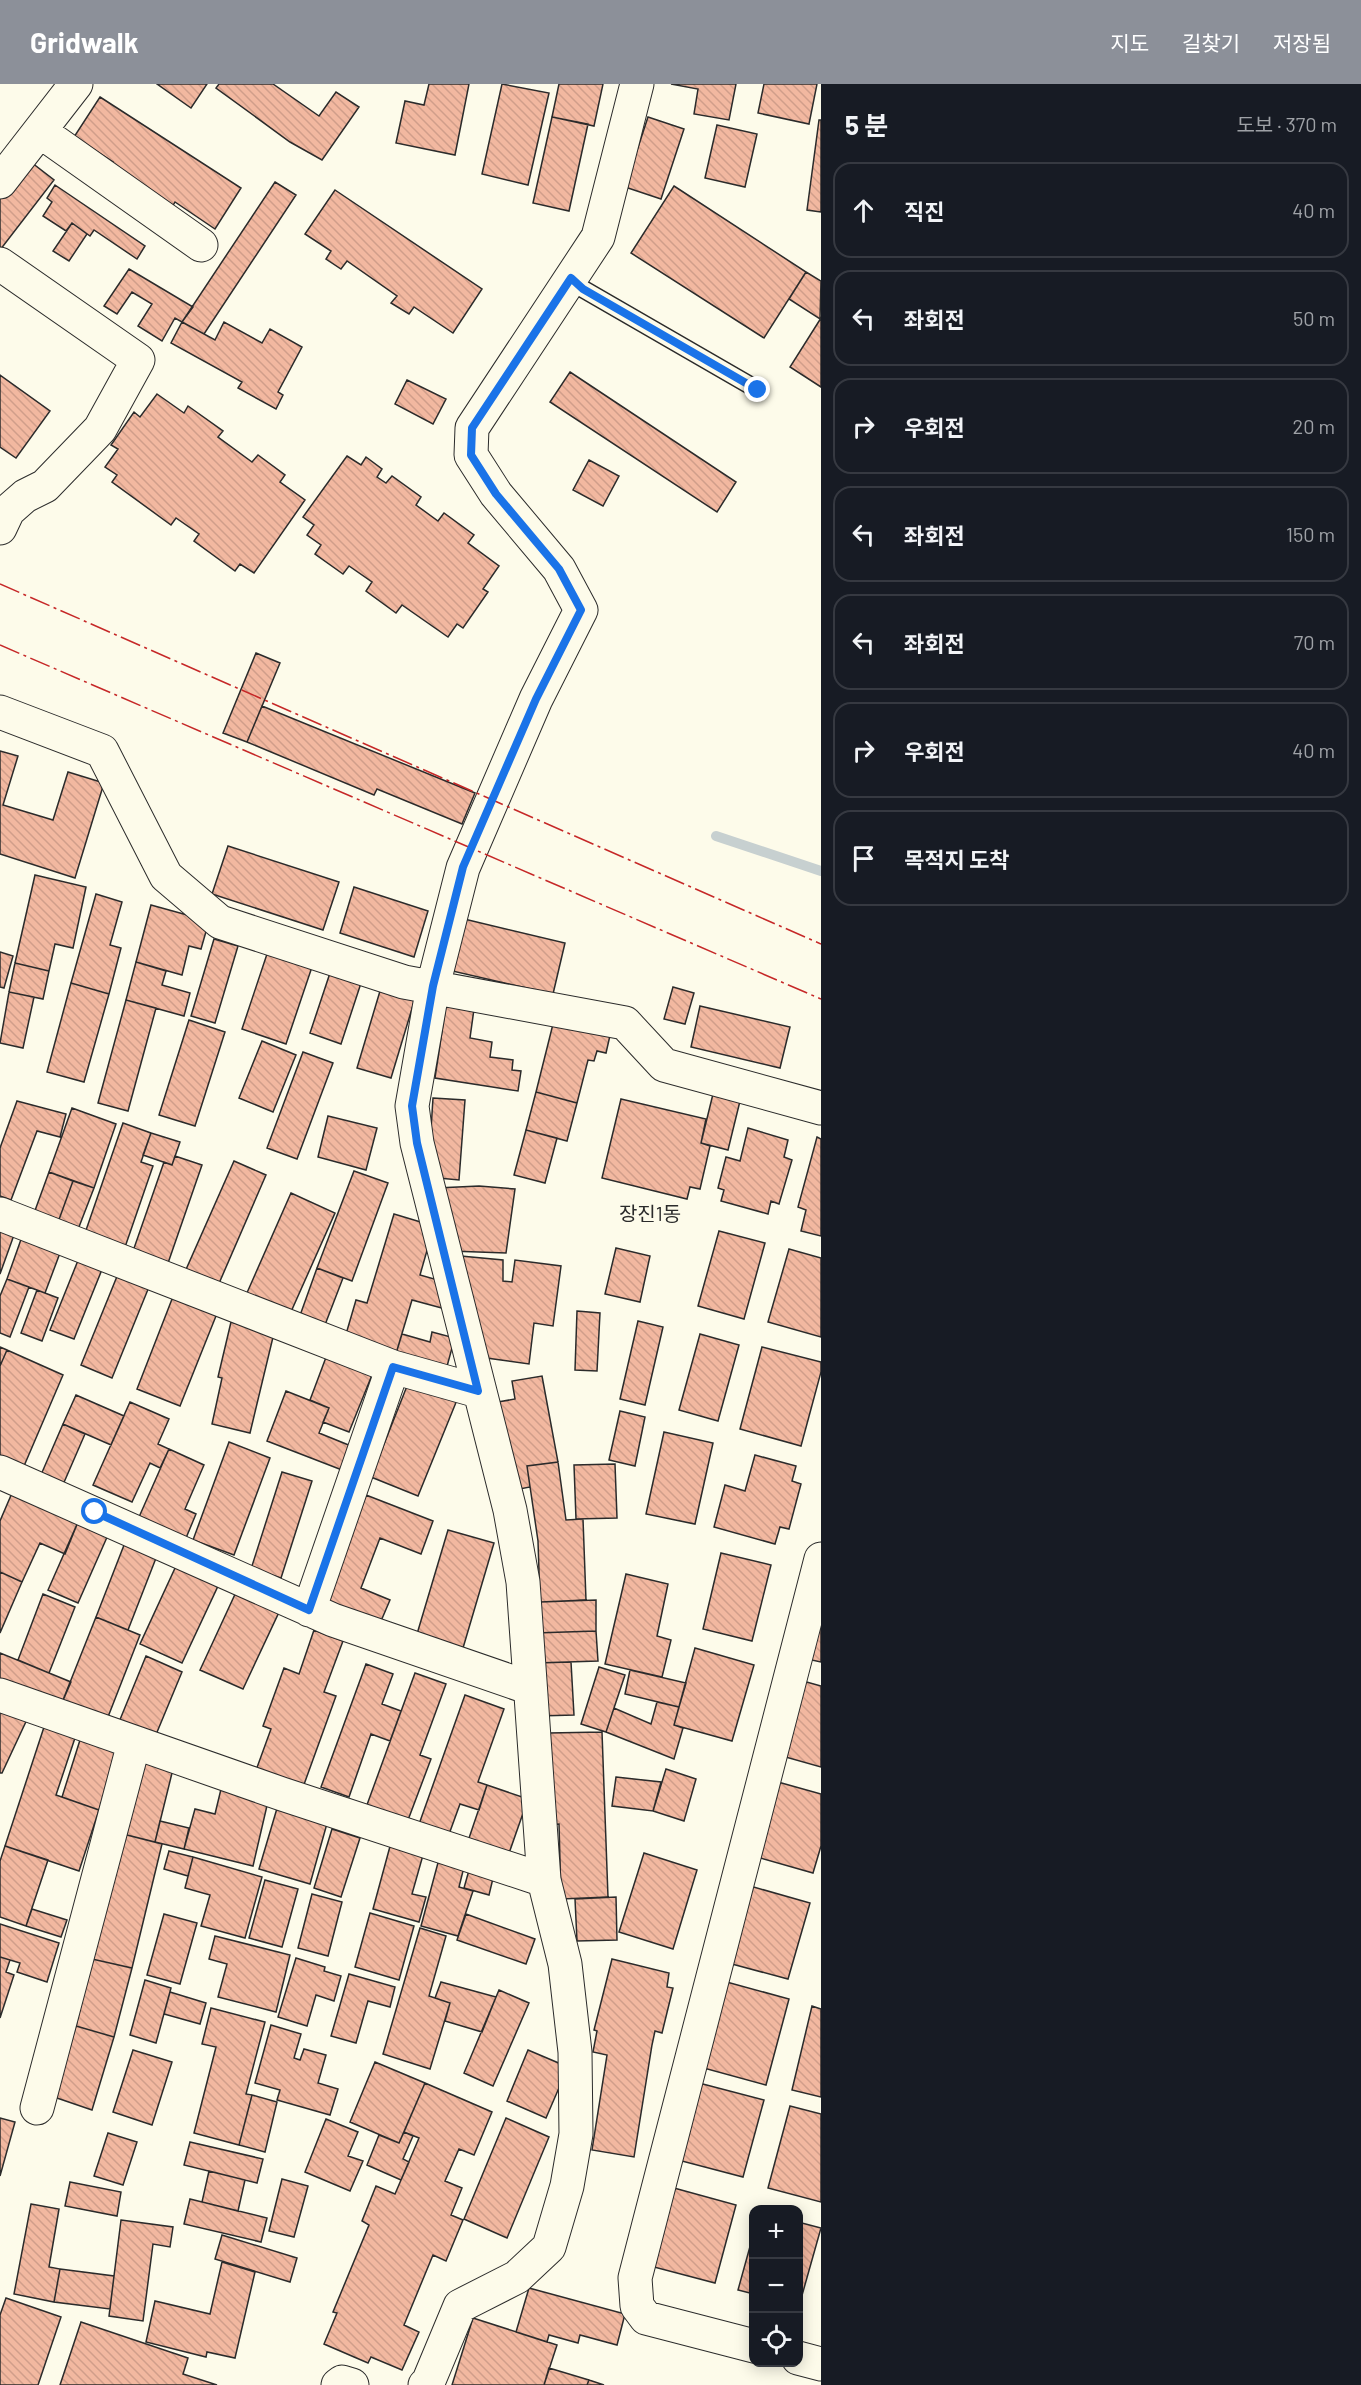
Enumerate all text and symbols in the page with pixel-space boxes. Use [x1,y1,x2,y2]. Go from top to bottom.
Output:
text: Gridwalk [30,25,139,59]
text: 지도 [1110,30,1149,55]
text: 길찾기 [1182,30,1240,55]
text: 저장됨 [1273,30,1331,55]
text: 5 분 [845,109,888,140]
text: 도보 · 370 m [1236,112,1337,136]
icon: ahead [847,194,880,227]
text: 직진 [904,198,944,224]
text: 40 m [1292,198,1335,222]
icon: left [847,302,880,335]
text: 좌회전 [904,306,965,332]
text: 50 m [1293,306,1335,330]
route end [744,376,770,402]
icon: right [847,410,880,443]
text: 우회전 [904,414,965,440]
text: 20 m [1292,414,1335,438]
icon: left [847,518,880,551]
text: 좌회전 [904,522,965,548]
text: 150 m [1286,522,1335,546]
icon: left [847,626,880,659]
text: 좌회전 [904,630,965,656]
text: 70 m [1294,630,1335,654]
icon: right [847,734,880,767]
text: 우회전 [904,738,965,764]
text: 40 m [1292,738,1335,762]
icon: arrive [847,842,880,875]
text: 목적지 도착 [904,846,1010,872]
district label: 장진1동 [619,1201,681,1225]
route start [81,1498,107,1524]
map controls [749,2205,803,2367]
button: + [749,2205,803,2259]
button: − [749,2259,803,2313]
button: locate [749,2313,803,2367]

